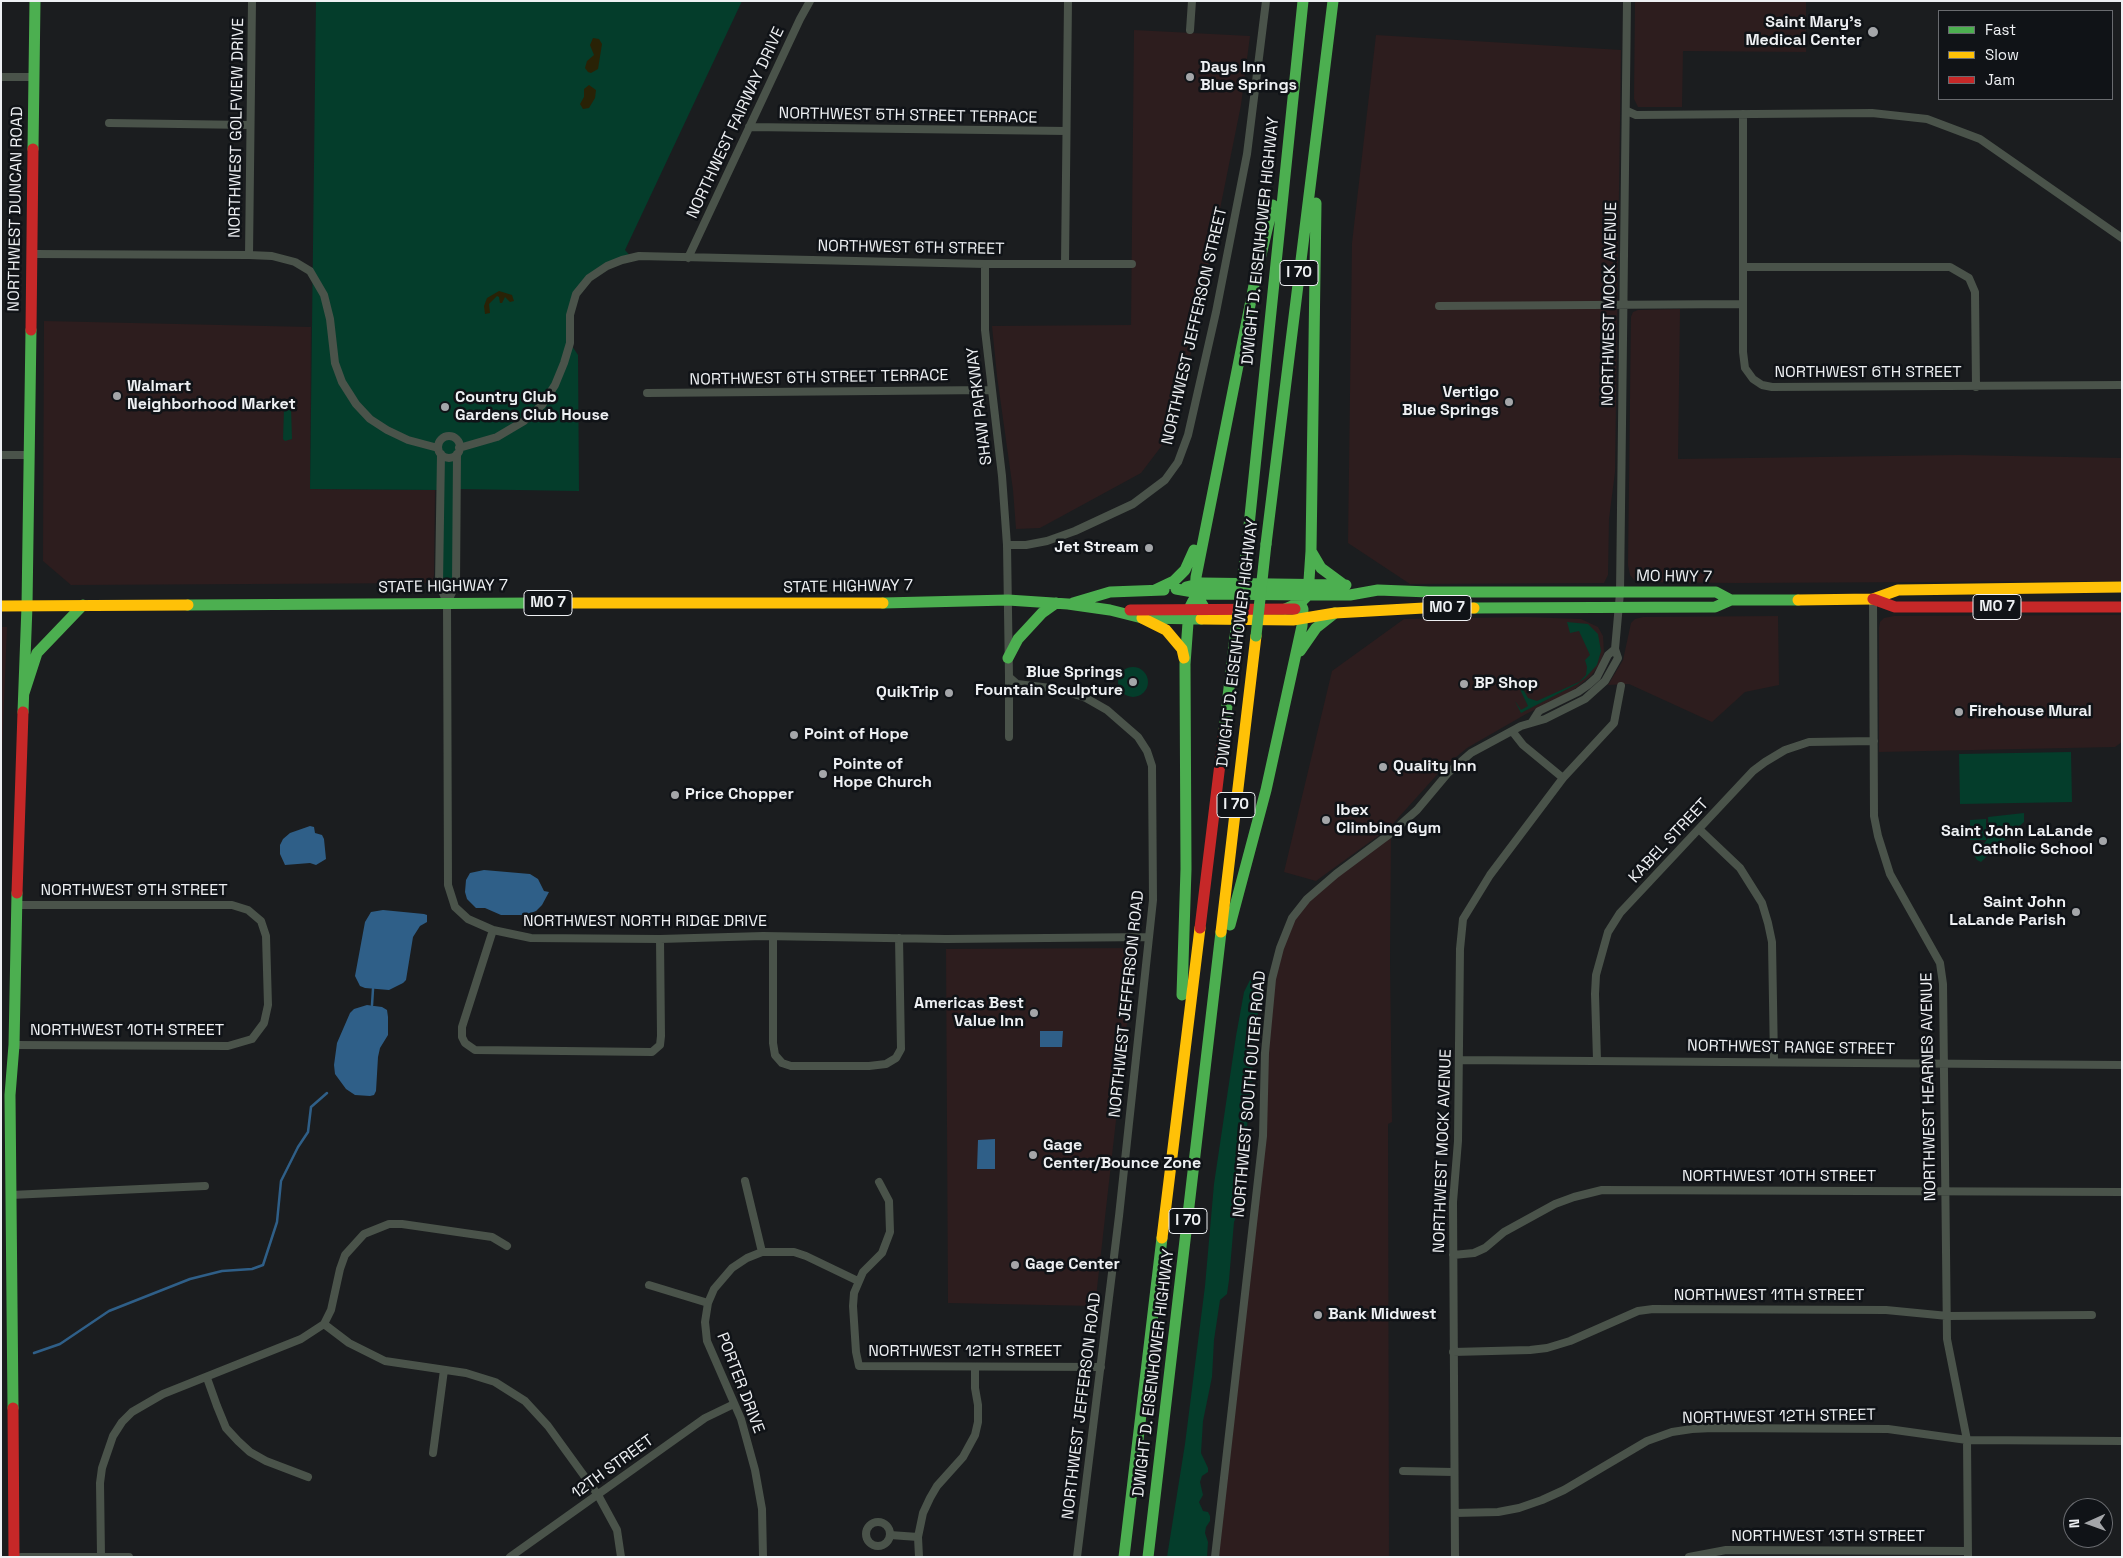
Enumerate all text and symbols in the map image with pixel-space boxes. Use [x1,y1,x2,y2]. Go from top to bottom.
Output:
legend [1938,10,2113,100]
place label: Saint Mary's Medical Center [1746,13,1862,51]
street label: NORTHWEST GOLFVIEW DRIVE [225,18,249,238]
text: Fast [1985,20,2016,39]
street label: NORTHWEST FAIRWAY DRIVE [683,24,789,222]
marker: Saint Mary's Medical Center [1866,25,1880,39]
text: Slow [1985,45,2019,64]
place label: Days Inn Blue Springs [1200,58,1297,96]
text: Jam [1985,70,2015,89]
marker: Days Inn Blue Springs [1184,71,1196,83]
street label: NORTHWEST 5TH STREET TERRACE [778,104,1038,128]
street label: NORTHWEST DUNCAN ROAD [5,106,27,312]
street label: DWIGHT D. EISENHOWER HIGHWAY [1238,116,1284,366]
street label: NORTHWEST MOCK AVENUE [1599,202,1621,406]
street label: NORTHWEST JEFFERSON STREET [1158,205,1232,447]
street label: NORTHWEST 6TH STREET [817,237,1005,259]
road number: I 70 [1280,260,1318,286]
street label: SHAW PARKWAY [963,346,997,466]
street label: NORTHWEST 6TH STREET [1774,363,1962,383]
street label: NORTHWEST 6TH STREET TERRACE [689,366,949,390]
place label: Walmart Neighborhood Market [127,377,296,415]
place label: Vertigo Blue Springs [1402,383,1499,421]
place label: Country Club Gardens Club House [455,388,609,426]
marker: Walmart Neighborhood Market [111,390,123,402]
marker: Vertigo Blue Springs [1503,396,1515,408]
marker: Country Club Gardens Club House [439,401,451,413]
street label: DWIGHT D. EISENHOWER HIGHWAY [1213,518,1263,768]
place label: Jet Stream [1054,538,1139,558]
marker: Jet Stream [1143,542,1155,554]
street label: MO HWY 7 [1636,567,1712,587]
street label: STATE HIGHWAY 7 [378,576,508,598]
street label: STATE HIGHWAY 7 [783,576,913,598]
road number: MO 7 [524,590,572,616]
road number: MO 7 [1973,594,2021,620]
road number: MO 7 [1423,596,1471,620]
place label: Blue Springs Fountain Sculpture [975,663,1123,701]
place label: BP Shop [1474,674,1538,694]
marker: Blue Springs Fountain Sculpture [1127,676,1139,688]
marker: BP Shop [1458,678,1470,690]
place label: QuikTrip [876,683,939,703]
marker: QuikTrip [943,687,955,699]
place label: Firehouse Mural [1969,702,2092,722]
marker: Firehouse Mural [1953,706,1965,718]
place label: Point of Hope [804,725,909,745]
marker: Point of Hope [788,729,800,741]
place label: Pointe of Hope Church [833,755,932,793]
place label: Quality Inn [1393,757,1477,777]
marker: Quality Inn [1377,761,1389,773]
marker: Pointe of Hope Church [817,768,829,780]
place label: Price Chopper [685,785,794,805]
marker: Price Chopper [669,789,681,801]
road number: I 70 [1217,792,1255,818]
street label: KABEL STREET [1625,795,1713,887]
place label: Ibex Climbing Gym [1336,801,1441,839]
marker: Ibex Climbing Gym [1320,814,1332,826]
place label: Saint John LaLande Catholic School [1941,822,2093,860]
marker: Saint John LaLande Catholic School [2097,835,2109,847]
street label: NORTHWEST 9TH STREET [40,881,228,901]
street label: NORTHWEST JEFFERSON ROAD [1106,889,1148,1119]
place label: Saint John LaLande Parish [1949,893,2066,931]
marker: Saint John LaLande Parish [2070,906,2082,918]
street label: NORTHWEST NORTH RIDGE DRIVE [523,912,767,932]
street label: NORTHWEST SOUTH OUTER ROAD [1230,970,1270,1218]
street label: NORTHWEST HEARNES AVENUE [1917,973,1941,1201]
place label: Americas Best Value Inn [914,994,1024,1032]
marker: Americas Best Value Inn [1028,1007,1040,1019]
street label: NORTHWEST 10TH STREET [30,1021,224,1041]
street label: NORTHWEST RANGE STREET [1687,1037,1895,1059]
street label: NORTHWEST MOCK AVENUE [1430,1049,1456,1253]
place label: Gage Center/Bounce Zone [1043,1136,1201,1174]
marker: Gage Center/Bounce Zone [1027,1149,1039,1161]
street label: NORTHWEST 10TH STREET [1682,1167,1876,1187]
road number: I 70 [1169,1208,1207,1234]
street label: DWIGHT D. EISENHOWER HIGHWAY [1129,1248,1179,1498]
place label: Gage Center [1025,1255,1120,1275]
marker: Gage Center [1009,1259,1021,1271]
street label: NORTHWEST 11TH STREET [1674,1286,1864,1306]
street label: NORTHWEST JEFFERSON ROAD [1059,1291,1105,1521]
place label: Bank Midwest [1328,1305,1437,1325]
marker: Bank Midwest [1312,1309,1324,1321]
street label: PORTER DRIVE [712,1330,768,1436]
street label: NORTHWEST 12TH STREET [868,1342,1062,1362]
street label: NORTHWEST 12TH STREET [1682,1406,1876,1428]
street label: 12TH STREET [568,1431,658,1503]
north arrow [2063,1498,2113,1548]
text: N [2065,1518,2083,1529]
street label: NORTHWEST 13TH STREET [1731,1527,1925,1547]

